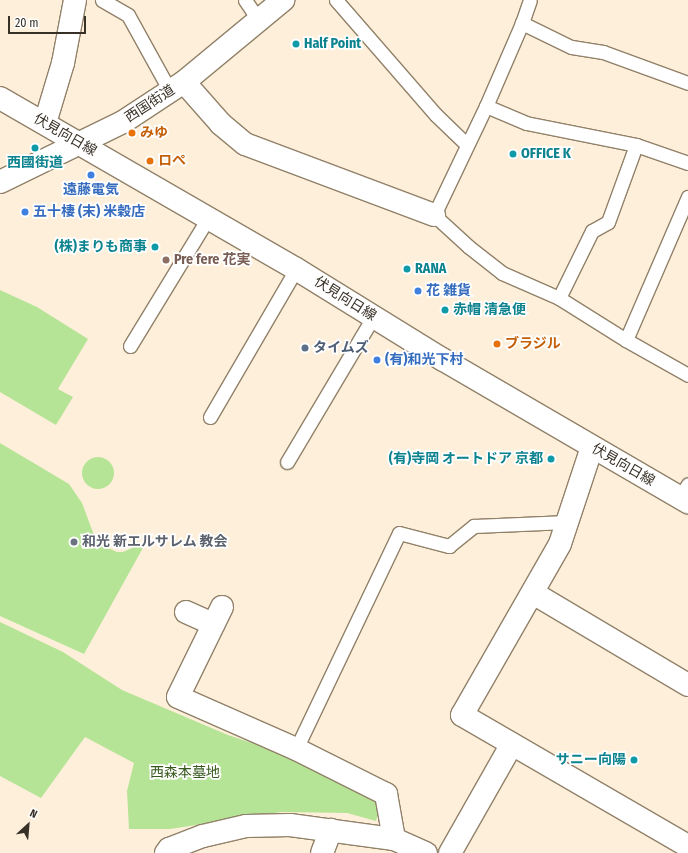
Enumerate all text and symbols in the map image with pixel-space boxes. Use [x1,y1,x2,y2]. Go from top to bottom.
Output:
scale bar [10,8,88,34]
text: 20 m [15,16,39,30]
place label: Half Point [304,36,361,52]
marker: Half Point [291,39,301,49]
street label: 西国街道 [122,82,178,126]
street label: 伏見向日線 [30,110,100,160]
place label: みゆ [140,125,168,141]
marker: みゆ [127,128,137,138]
marker: 西國街道 [30,143,40,153]
place label: OFFICE K [521,146,571,162]
marker: OFFICE K [508,149,518,159]
place label: ロぺ [158,153,186,169]
place label: 西國街道 [7,155,63,171]
marker: ロぺ [145,156,155,166]
marker: 遠藤電気 [86,170,96,180]
place label: 遠藤電気 [63,182,119,198]
place label: 五十棲 (末) 米穀店 [33,204,145,220]
marker: 五十棲 (末) 米穀店 [20,207,30,217]
place label: (株)まりも商事 [55,239,147,255]
marker: (株)まりも商事 [150,242,160,252]
place label: Pre fere 花実 [174,252,250,268]
marker: Pre fere 花実 [161,255,171,265]
place label: RANA [415,261,446,277]
marker: RANA [402,264,412,274]
street label: 伏見向日線 [311,273,379,325]
place label: 花 雑貨 [426,283,471,299]
marker: 花 雑貨 [413,286,423,296]
place label: 赤帽 清急便 [453,302,526,318]
marker: 赤帽 清急便 [440,305,450,315]
place label: ブラジル [505,336,561,352]
marker: ブラジル [492,339,502,349]
place label: タイムズ [313,340,369,356]
marker: タイムズ [300,343,310,353]
place label: (有)和光下村 [385,352,463,368]
marker: (有)和光下村 [372,355,382,365]
street label: 伏見向日線 [588,440,658,490]
place label: (有)寺岡 オートドア 京都 [389,451,543,467]
marker: (有)寺岡 オートドア 京都 [546,454,556,464]
place label: 和光 新エルサレム 教会 [82,534,228,550]
marker: 和光 新エルサレム 教会 [69,537,79,547]
place label: サニー向陽 [556,752,626,768]
marker: サニー向陽 [629,755,639,765]
park label: 西森本墓地 [150,765,220,781]
north arrow [8,805,48,845]
text: N [28,806,39,821]

